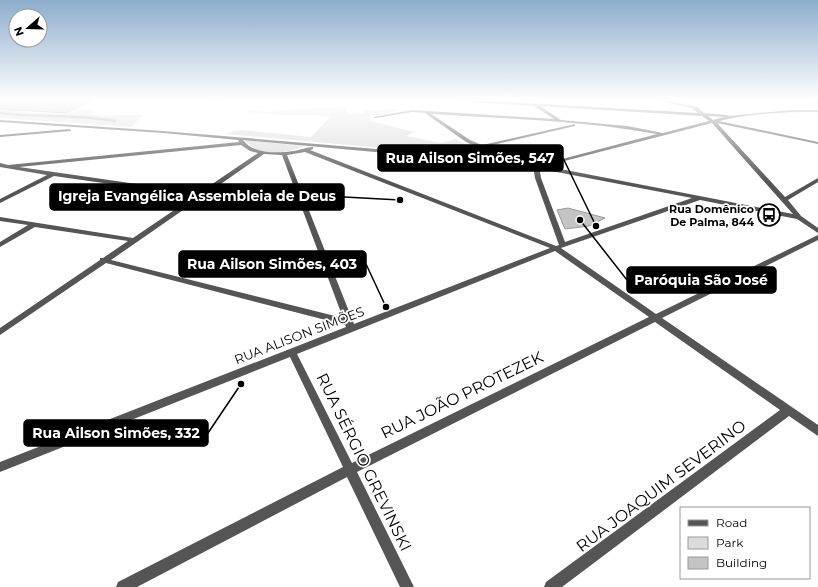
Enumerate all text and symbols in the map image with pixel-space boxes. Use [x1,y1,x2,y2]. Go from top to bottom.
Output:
north arrow [8,8,48,48]
text: N [11,25,27,38]
callout: Rua Ailson Simões, 547 [378,145,563,171]
text: Rua Ailson Simões, 547 [386,149,555,167]
callout: Igreja Evangélica Assembleia de Deus [50,184,344,210]
text: Igreja Evangélica Assembleia de Deus [58,187,337,205]
place label: Rua Domênico De Palma, 844 [669,202,754,229]
bus stop icon: Rua Domênico De Palma, 844 [756,202,782,228]
callout: Rua Ailson Simões, 403 [179,251,366,277]
text: Rua Ailson Simões, 403 [187,255,357,273]
callout: Paróquia São José [627,267,776,293]
text: Paróquia São José [634,271,768,289]
street label: RUA ALISON SIMÕES [232,303,366,367]
street label: RUA JOÃO PROTEZEK [378,347,547,443]
street label: RUA SÉRGIO GREVINSKI [313,370,415,554]
street label: RUA JOAQUIM SEVERINO [572,416,750,556]
callout: Rua Ailson Simões, 332 [24,420,208,446]
text: Rua Ailson Simões, 332 [32,424,200,442]
legend [680,507,810,579]
text: Road [716,515,747,530]
text: Park [716,535,744,550]
text: Building [716,555,767,570]

